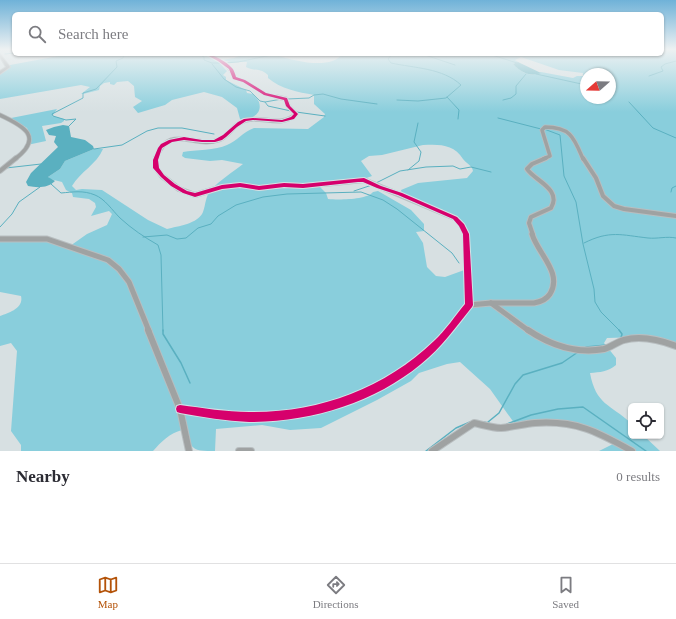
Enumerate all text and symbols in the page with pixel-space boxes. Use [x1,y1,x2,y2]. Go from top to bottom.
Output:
search box [12,12,664,56]
icon: search [26,23,48,45]
text: Search here [58,26,128,42]
north arrow [580,68,616,104]
map controls [628,403,664,439]
button: locate [628,403,664,439]
text: Nearby [16,467,70,486]
text: 0 results [616,469,660,484]
tab: Map [97,574,119,610]
tab: Directions [313,574,358,610]
tab: Saved [552,574,579,610]

